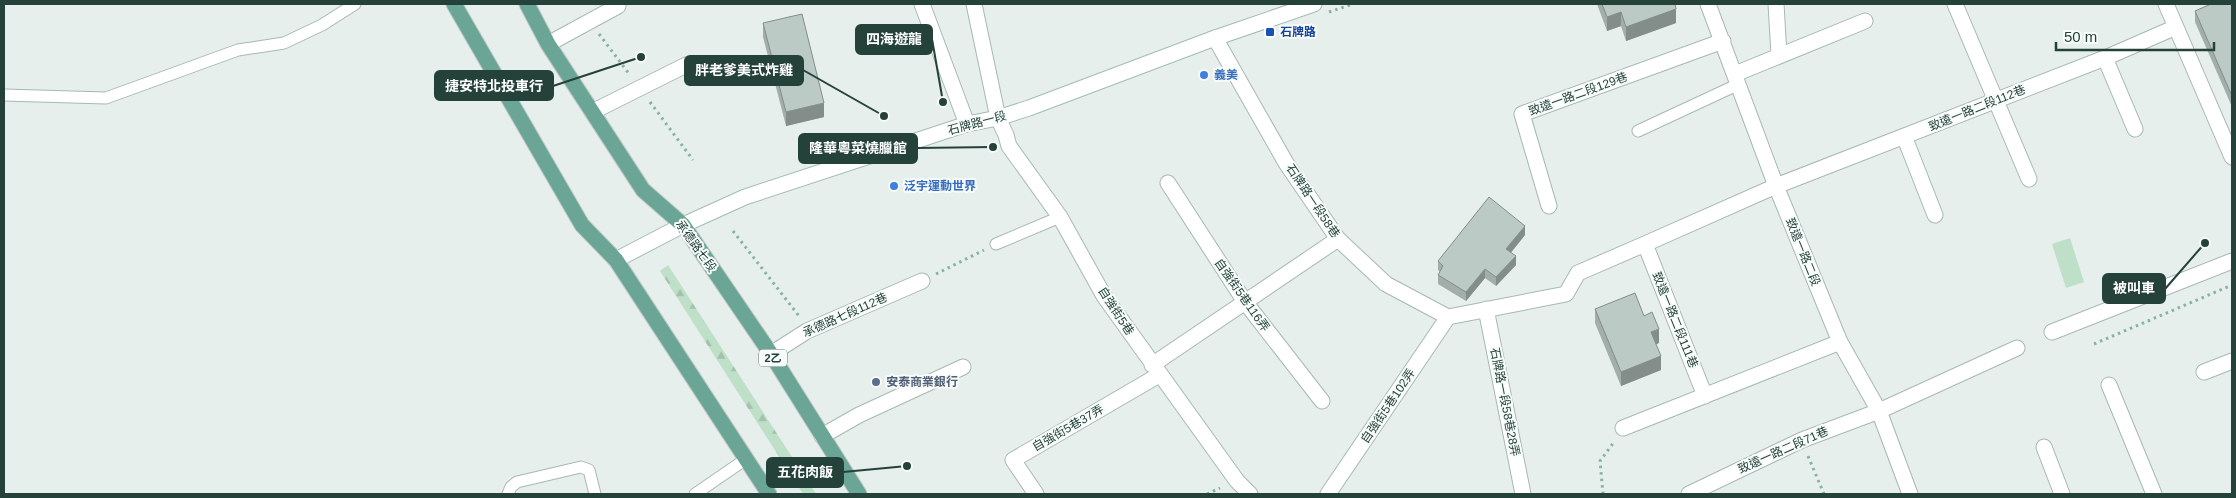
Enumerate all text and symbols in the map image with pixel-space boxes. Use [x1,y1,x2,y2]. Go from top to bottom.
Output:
scale bar [2056,20,2214,52]
callout: 四海遊龍 [856,25,932,54]
place label: 石牌路 [1280,25,1316,39]
marker: 石牌路 [1264,26,1276,38]
text: 50 m [2064,28,2097,45]
text: 四海遊龍 [866,31,922,47]
callout: 胖老爹美式炸雞 [685,56,803,85]
text: 胖老爹美式炸雞 [695,62,793,78]
place label: 義美 [1214,68,1238,82]
marker: 義美 [1198,69,1210,81]
street label: 致遠一路二段129巷 [1527,70,1629,118]
callout: 捷安特北投車行 [435,71,553,100]
text: 捷安特北投車行 [445,78,543,94]
street label: 致遠一路二段112巷 [1927,82,2027,134]
street label: 石牌路一段 [946,108,1008,138]
callout: 隆華粵菜燒臘館 [799,134,917,163]
text: 隆華粵菜燒臘館 [809,140,907,156]
street label: 石牌路一段58巷 [1283,162,1343,240]
place label: 泛宇運動世界 [904,179,976,193]
marker: 泛宇運動世界 [888,180,900,192]
street label: 致遠一路二段 [1783,216,1823,288]
street label: 承德路七段 [673,218,719,274]
street label: 自強街5巷116弄 [1212,256,1272,334]
street label: 致遠一路二段111巷 [1649,270,1701,370]
callout: 被叫車 [2103,274,2165,303]
text: 被叫車 [2113,280,2155,296]
street label: 自強街5巷 [1095,284,1137,338]
street label: 承德路七段112巷 [801,290,889,340]
street label: 石牌路一段58巷28弄 [1488,346,1522,458]
road number: 2乙 [759,349,787,366]
street label: 自強街5巷102弄 [1358,366,1418,446]
place label: 安泰商業銀行 [886,375,958,389]
marker: 安泰商業銀行 [870,376,882,388]
street label: 自強街5巷37弄 [1030,402,1106,454]
street label: 致遠一路二段71巷 [1736,424,1830,476]
callout: 五花肉飯 [767,458,843,487]
text: 五花肉飯 [777,464,833,480]

